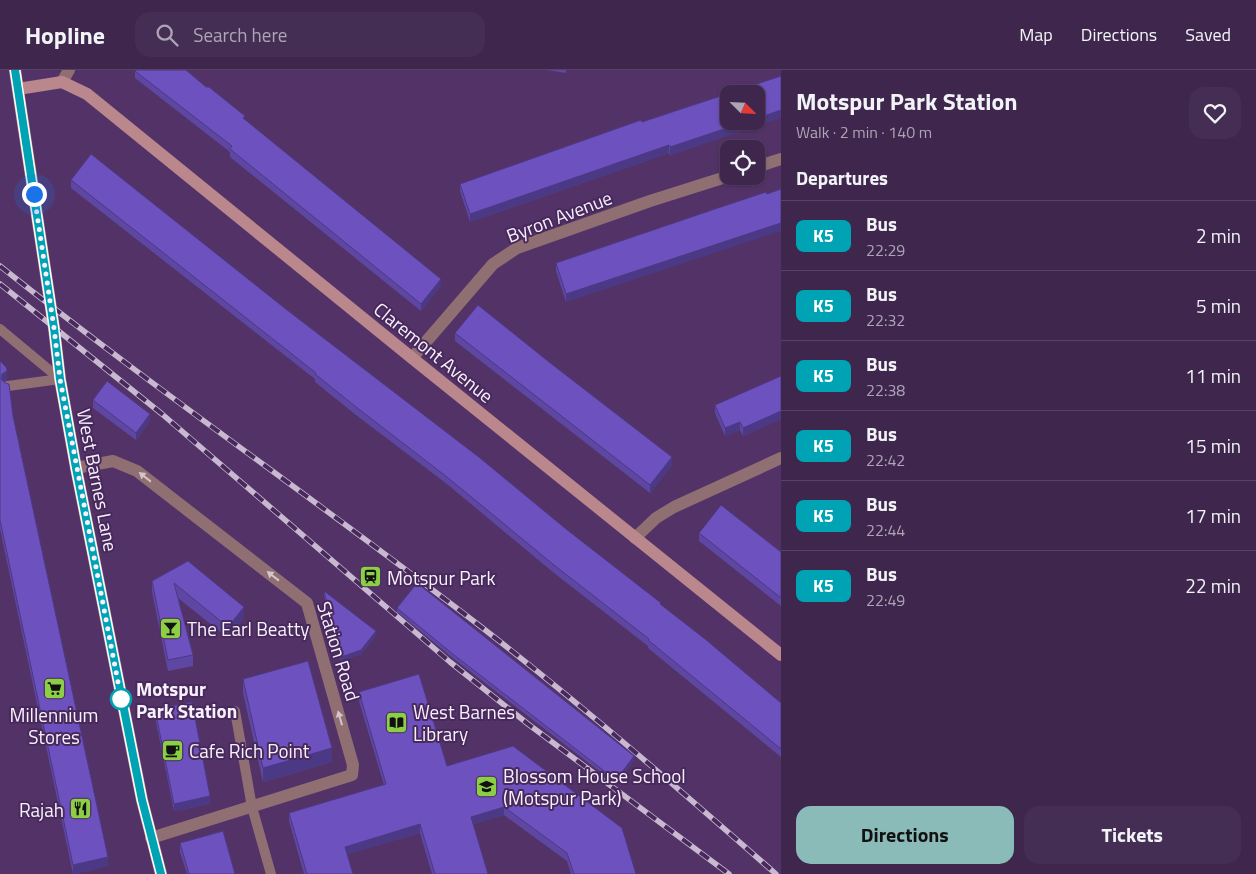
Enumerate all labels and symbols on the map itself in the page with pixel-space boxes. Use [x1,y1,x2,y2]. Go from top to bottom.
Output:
north arrow [720,85,765,130]
your location [22,182,47,207]
street label: Byron Avenue [502,183,616,249]
street label: Claremont Avenue [368,295,500,409]
street label: West Barnes Lane [70,406,126,554]
one-way arrow [139,472,152,483]
place label: Motspur Park [387,563,496,592]
station icon: Motspur Park [359,565,383,589]
one-way arrow [267,571,280,582]
street label: Station Road [310,598,368,704]
place label: The Earl Beatty [187,614,309,643]
bar icon: The Earl Beatty [159,616,183,640]
place label: Motspur Park Station [136,674,237,725]
supermarket icon: Millennium Stores [42,676,66,700]
marker: Motspur Park Station [110,688,132,710]
place label: West Barnes Library [413,697,515,748]
place label: Millennium Stores [9,700,99,751]
one-way arrow [336,710,344,725]
library icon: West Barnes Library [385,710,409,734]
place label: Cafe Rich Point [189,736,310,765]
cafe icon: Cafe Rich Point [161,738,185,762]
place label: Blossom House School (Motspur Park) [503,761,686,812]
school or university icon: Blossom House School (Motspur Park) [475,774,499,798]
place label: Rajah [19,795,64,824]
restaurant icon: Rajah [68,797,92,821]

